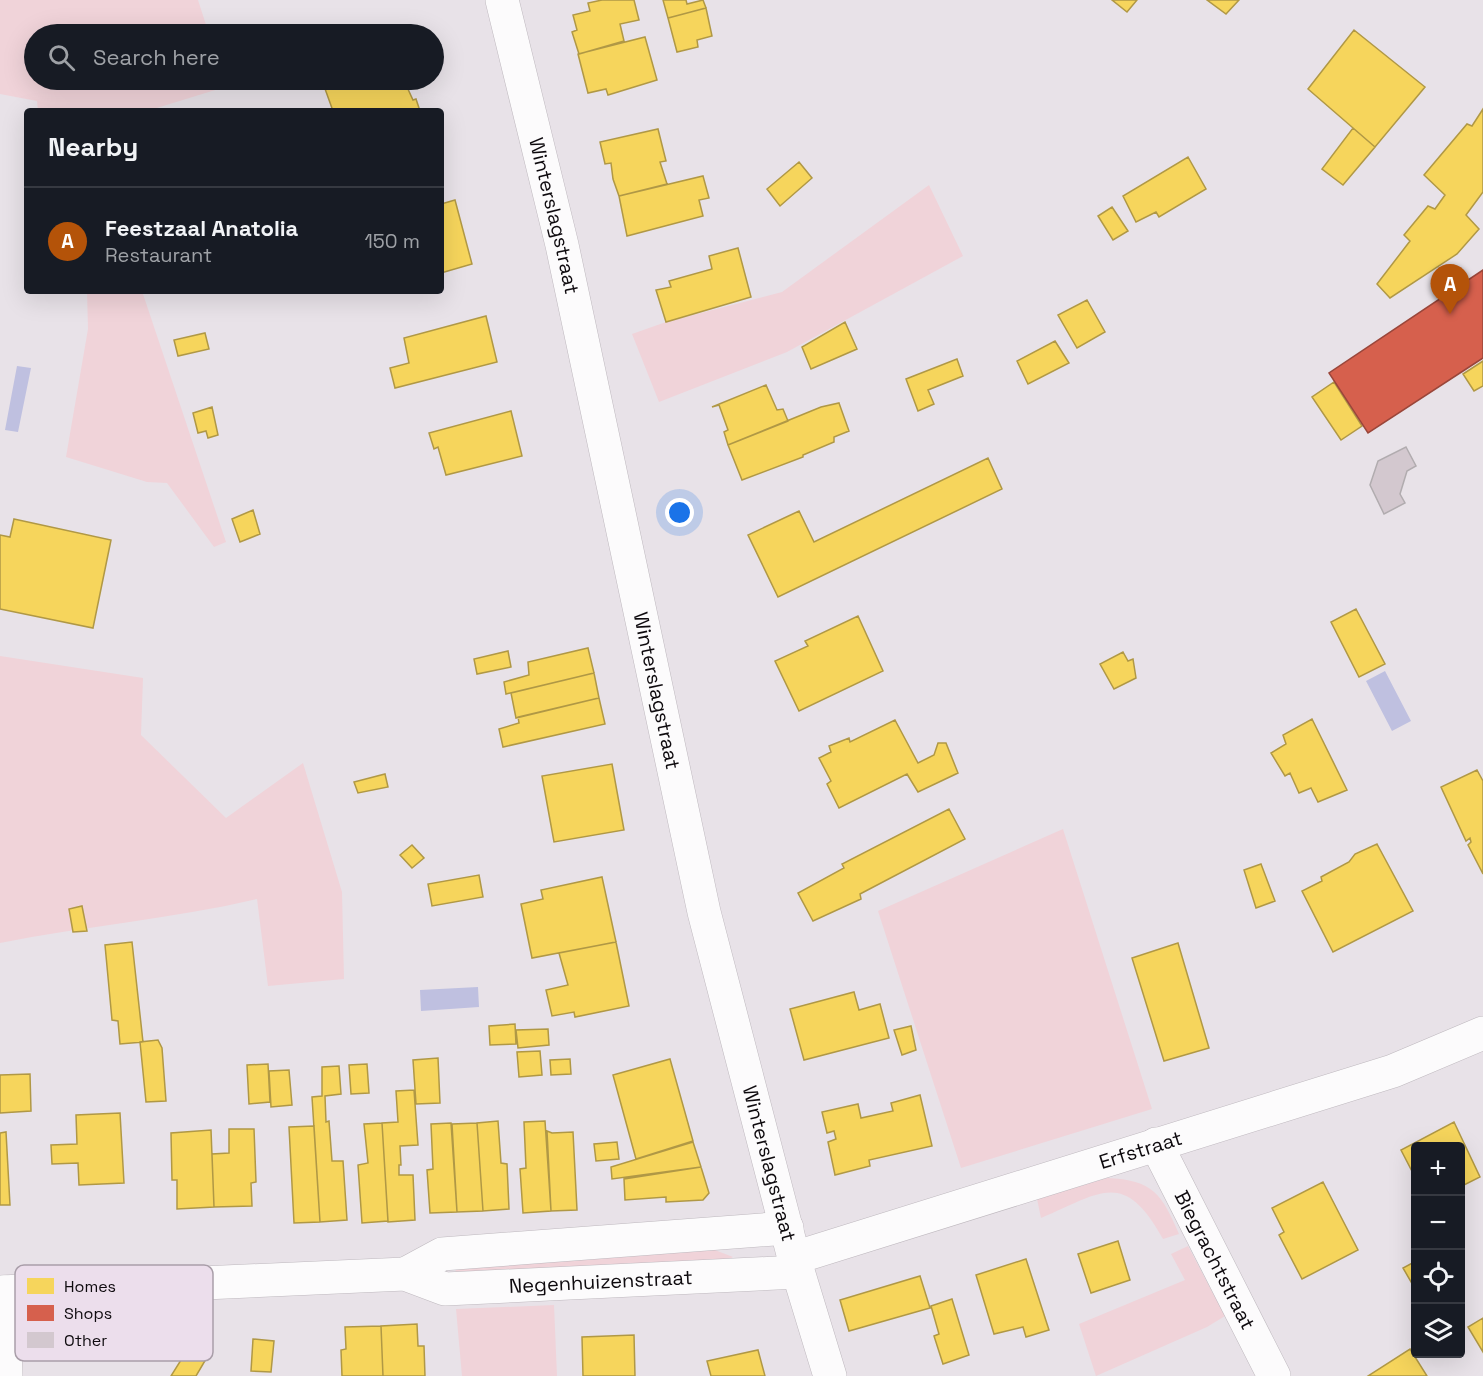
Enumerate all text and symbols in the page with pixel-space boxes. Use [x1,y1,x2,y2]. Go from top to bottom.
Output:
search box [24,24,444,90]
icon: search [45,41,78,74]
text: Search here [93,43,220,71]
text: Nearby [48,130,138,164]
street label: Winterslagstraat [523,135,585,296]
text: Feestzaal Anatolia [105,214,298,242]
text: A [61,228,74,254]
text: 150 m [365,228,420,254]
text: Restaurant [105,242,212,268]
pin: A [1430,264,1470,314]
your location [665,498,694,527]
street label: Winterslagstraat [628,610,686,772]
street label: Winterslagstraat [737,1083,802,1244]
street label: Erfstraat [1096,1125,1185,1175]
map controls [1411,1142,1465,1358]
button: + [1411,1142,1465,1196]
street label: Biegrachtstraat [1169,1186,1261,1334]
button: − [1411,1196,1465,1250]
button: locate [1411,1250,1465,1304]
street label: Negenhuizenstraat [508,1264,693,1299]
legend [15,1265,213,1361]
text: Homes [64,1276,116,1297]
text: Shops [64,1303,112,1324]
button: layers [1411,1304,1465,1358]
text: Other [64,1330,107,1351]

